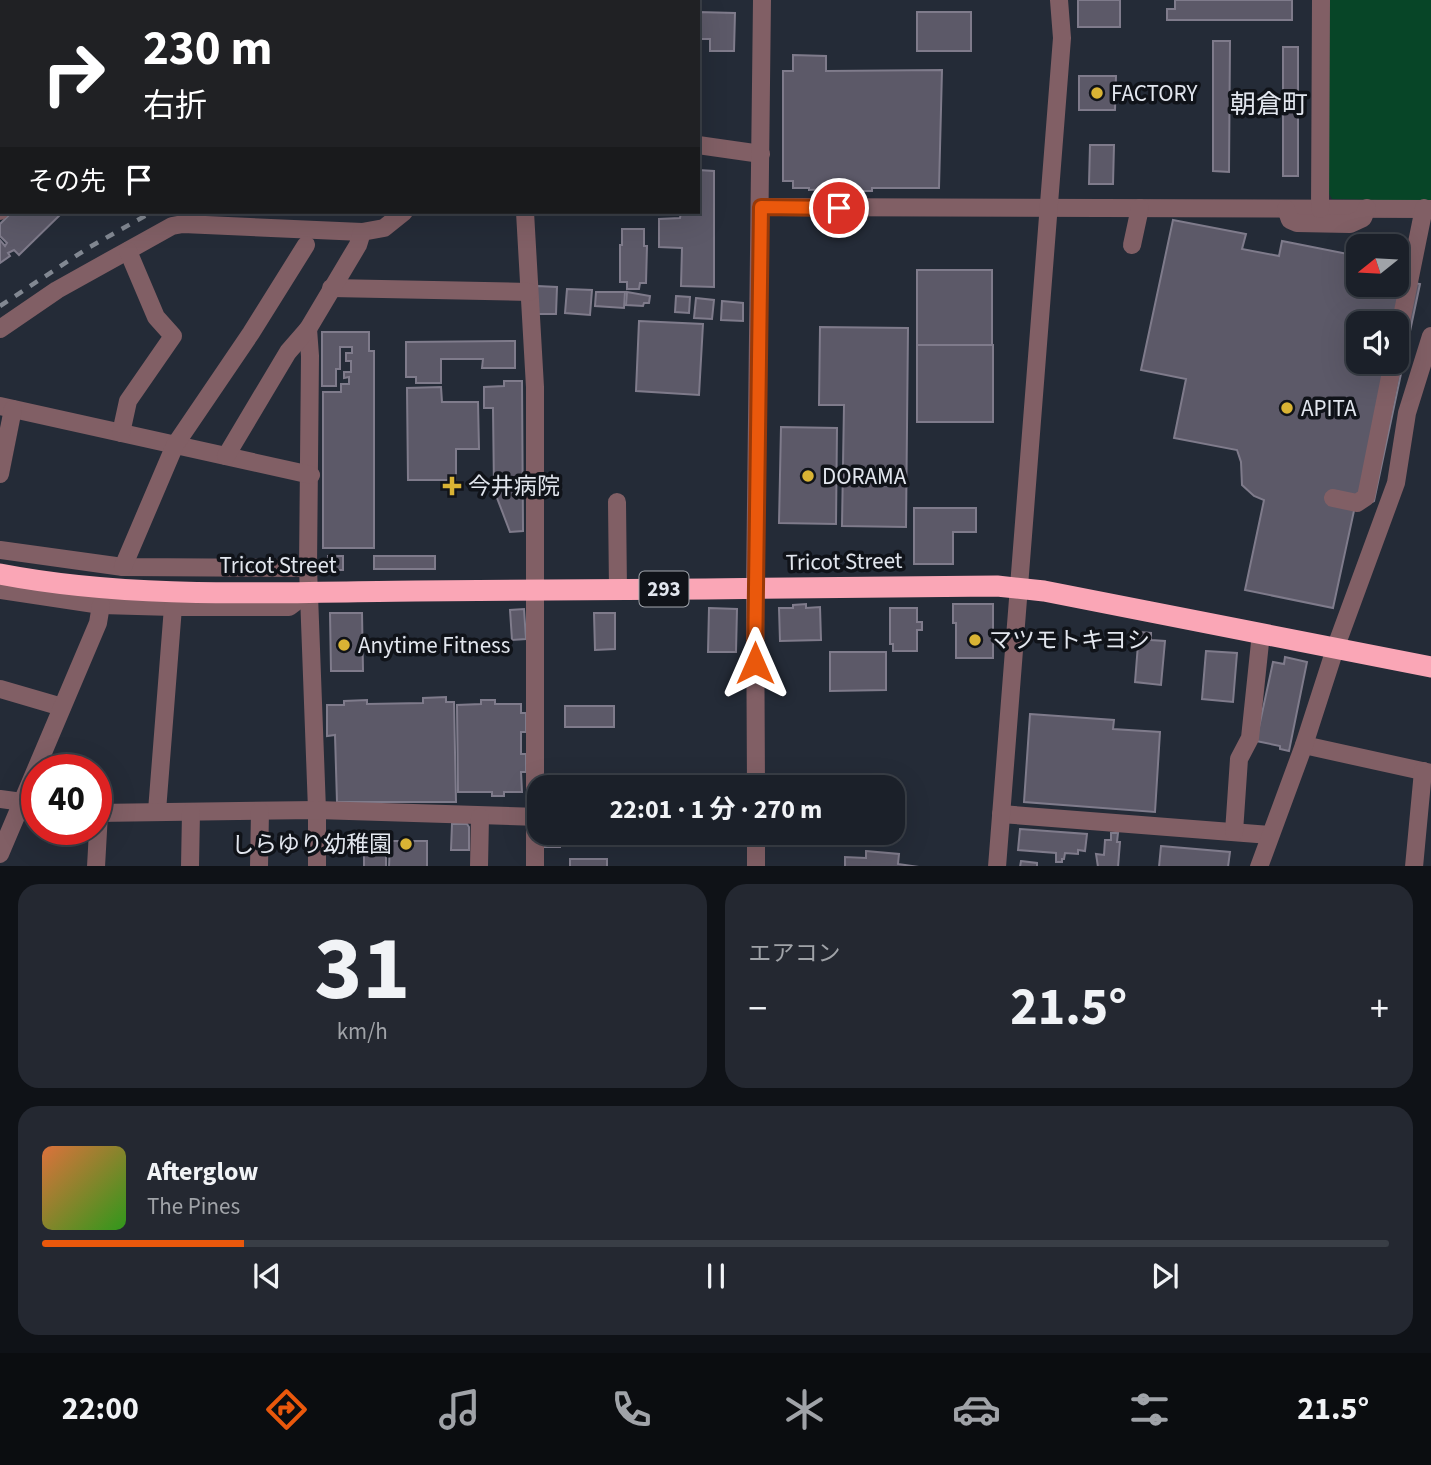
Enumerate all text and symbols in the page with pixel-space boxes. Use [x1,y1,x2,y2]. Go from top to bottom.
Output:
text: 230 m [143,14,272,84]
icon: right [28,28,119,119]
place label: FACTORY [1111,77,1198,110]
text: 右折 [143,83,207,129]
marker: FACTORY [1089,85,1105,101]
district label: 朝倉町 [1230,86,1308,123]
icon: arrive [120,161,158,199]
text: その先 [28,163,106,200]
pin [809,178,869,238]
icon: arrive [820,189,858,227]
north arrow [1346,234,1409,298]
map controls [1346,234,1409,374]
button: sound [1346,311,1409,374]
place label: APITA [1301,392,1357,425]
marker: APITA [1279,400,1295,416]
place label: DORAMA [822,460,907,493]
marker: DORAMA [800,468,816,484]
place label: 今井病院 [468,470,560,503]
marker: 今井病院 [442,476,462,496]
street label: Tricot Street [785,544,903,579]
street label: Tricot Street [220,549,337,582]
road number: 293 [640,572,688,606]
place label: マツモトキヨシ [989,624,1150,657]
position arrow [718,626,792,700]
place label: Anytime Fitness [358,629,510,662]
marker: マツモトキヨシ [967,632,983,648]
marker: Anytime Fitness [336,637,352,653]
speed limit sign: 40 [21,754,112,845]
text: 22:01 · 1 分 · 270 m [610,791,822,828]
place label: しらゆり幼稚園 [231,828,392,861]
marker: しらゆり幼稚園 [398,836,414,852]
text: 31 [314,905,410,1034]
text: エアコン [749,937,841,970]
text: 21.5° [1010,971,1127,1045]
text: − [749,982,767,1036]
text: + [1370,982,1389,1036]
text: km/h [337,1015,388,1048]
text: Afterglow [147,1153,258,1190]
text: The Pines [147,1190,240,1223]
icon: previous [248,1257,286,1295]
icon: pause [697,1257,735,1295]
icon: next [1146,1257,1184,1295]
icon: directions [262,1385,311,1434]
icon: music [435,1385,484,1434]
icon: phone [607,1385,656,1434]
icon: climate [780,1385,829,1434]
icon: car [952,1385,1001,1434]
icon: filters [1125,1385,1174,1434]
text: 22:00 [62,1386,139,1432]
text: 21.5° [1297,1386,1369,1432]

